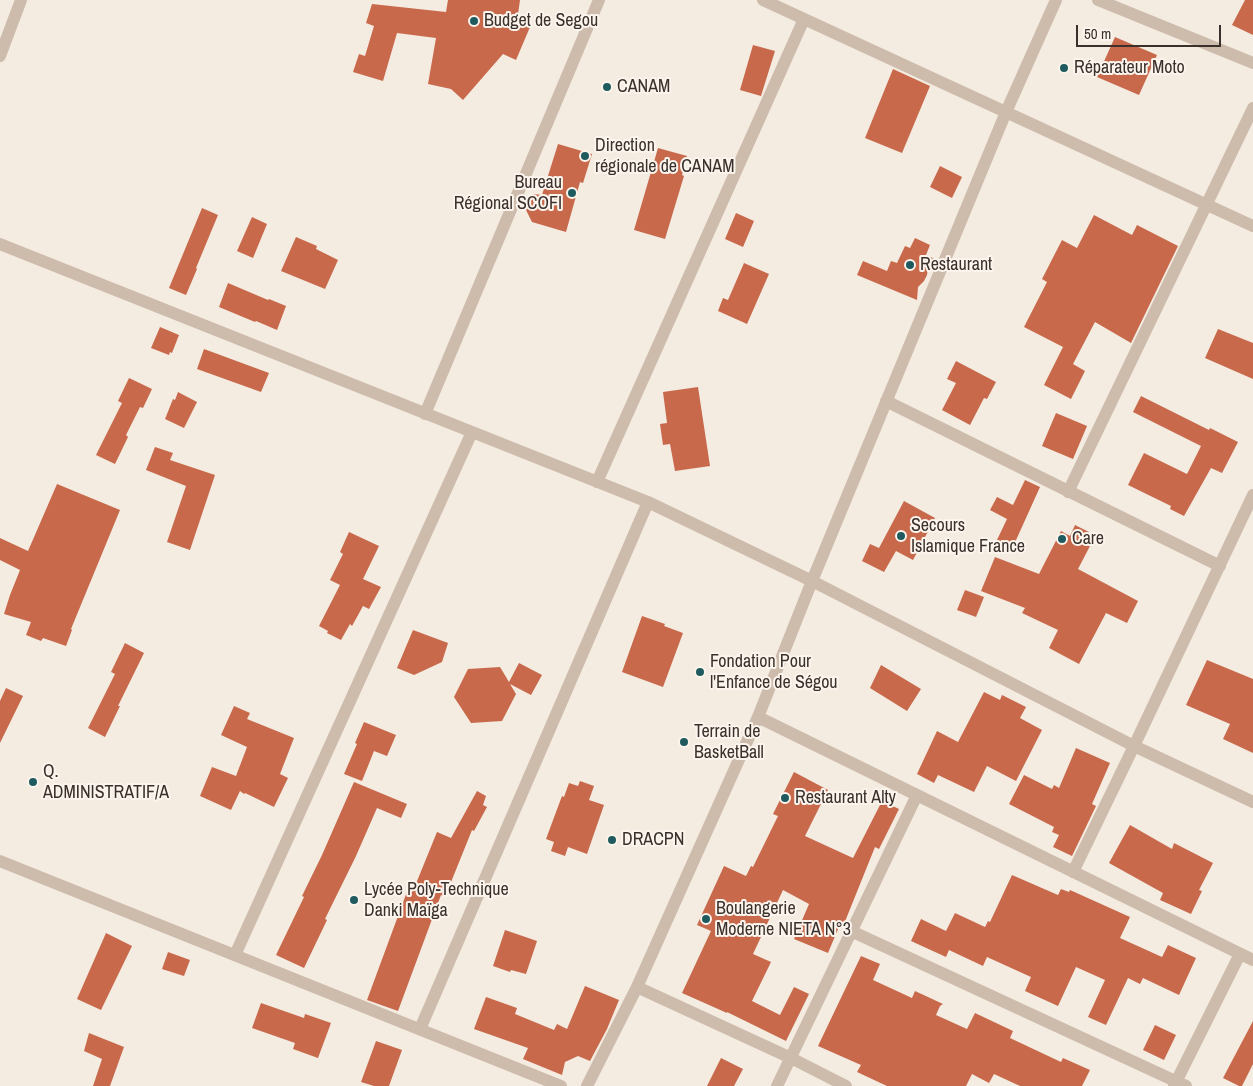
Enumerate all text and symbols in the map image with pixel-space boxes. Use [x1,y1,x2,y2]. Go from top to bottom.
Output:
place label: Budget de Segou [484,10,598,32]
marker: Budget de Segou [468,15,480,27]
scale bar [1078,15,1223,47]
text: 50 m [1084,23,1111,44]
place label: Réparateur Moto [1074,57,1185,79]
marker: Réparateur Moto [1058,62,1070,74]
place label: CANAM [617,76,670,98]
marker: CANAM [601,81,613,93]
place label: Direction régionale de CANAM [595,135,734,178]
marker: Direction régionale de CANAM [579,150,591,162]
place label: Bureau Régional SCOFI [454,172,562,214]
marker: Bureau Régional SCOFI [566,187,578,199]
place label: Restaurant [920,254,992,276]
marker: Restaurant [904,259,916,271]
place label: Secours Islamique France [911,515,1025,558]
place label: Care [1072,528,1104,550]
marker: Secours Islamique France [895,530,907,542]
marker: Care [1056,533,1068,545]
place label: Fondation Pour l'Enfance de Ségou [710,651,838,694]
marker: Fondation Pour l'Enfance de Ségou [694,666,706,678]
place label: Terrain de BasketBall [694,721,764,764]
marker: Terrain de BasketBall [678,736,690,748]
place label: Q. ADMINISTRATIF/A [43,761,169,804]
marker: Q. ADMINISTRATIF/A [27,776,39,788]
place label: Restaurant Alty [795,787,896,809]
marker: Restaurant Alty [779,792,791,804]
place label: DRACPN [622,829,684,851]
marker: DRACPN [606,834,618,846]
place label: Lycée Poly-Technique Danki Maïga [364,879,509,922]
marker: Lycée Poly-Technique Danki Maïga [348,894,360,906]
place label: Boulangerie Moderne NIETA N°3 [716,898,851,941]
marker: Boulangerie Moderne NIETA N°3 [700,913,712,925]

